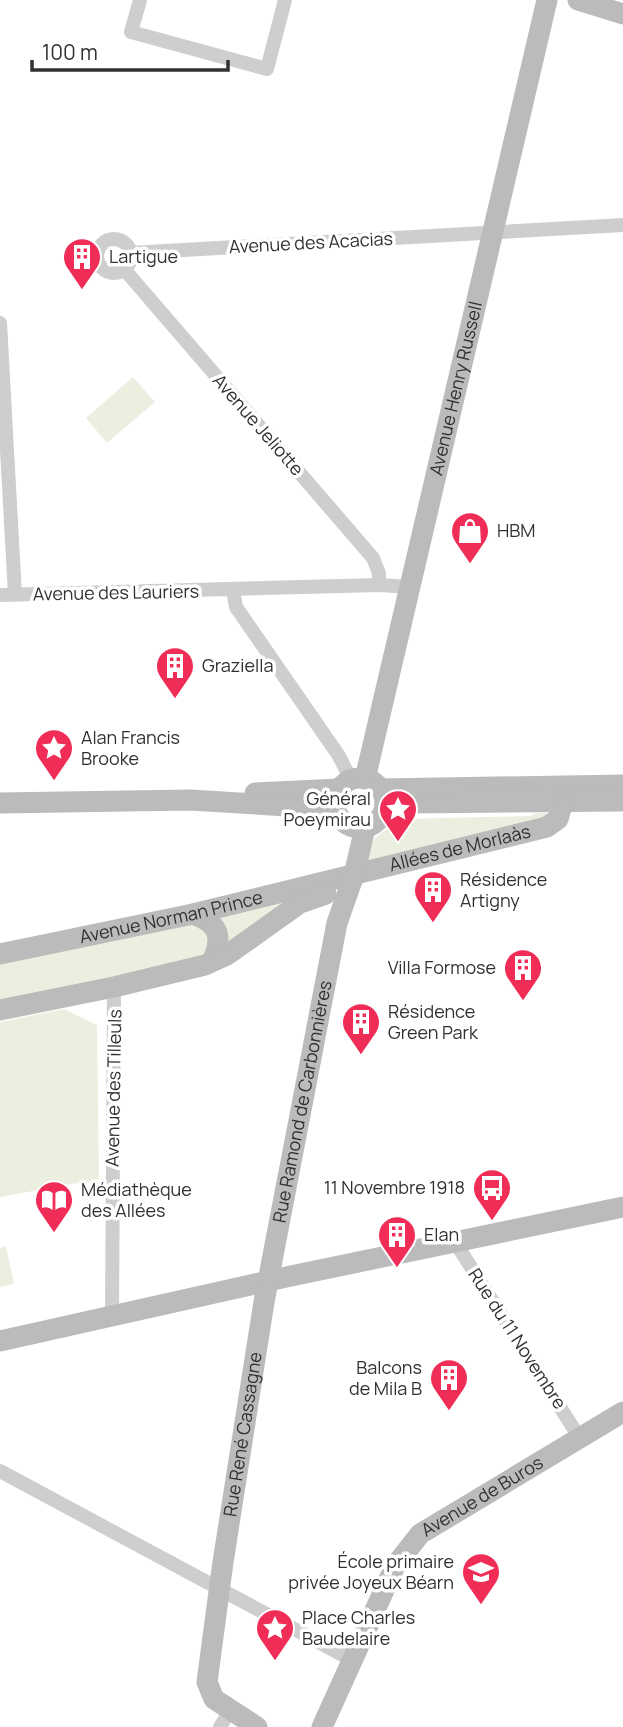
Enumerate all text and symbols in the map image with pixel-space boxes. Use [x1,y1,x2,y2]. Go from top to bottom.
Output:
scale bar [32,28,228,72]
text: 100 m [42,38,98,66]
street label: Avenue des Acacias [228,226,394,258]
building icon: Lartigue [61,236,103,291]
place label: Lartigue [109,244,178,268]
street label: Avenue Henry Russell [423,299,487,478]
street label: Avenue Jeliotte [208,369,309,480]
shop icon: HBM [449,510,491,565]
place label: HBM [497,518,535,542]
street label: Avenue des Lauriers [33,579,199,605]
building icon: Graziella [154,645,196,700]
place label: Graziella [202,653,273,677]
place label: Alan Francis Brooke [81,725,180,770]
place icon: Alan Francis Brooke [33,727,75,782]
place label: Général Poeymirau [283,786,371,831]
place icon: Général Poeymirau [377,788,419,843]
street label: Allées de Morlaàs [387,819,533,876]
place label: Résidence Artigny [460,867,547,912]
building icon: Résidence Artigny [412,869,454,924]
street label: Avenue Norman Prince [77,884,265,948]
building icon: Villa Formose [502,947,544,1002]
place label: Villa Formose [388,955,496,979]
street label: Rue Ramond de Carbonnières [267,978,337,1225]
place label: Résidence Green Park [388,999,479,1044]
building icon: Résidence Green Park [340,1001,382,1056]
street label: Avenue des Tilleuls [100,1009,126,1167]
bus stop icon: 11 Novembre 1918 [471,1167,513,1222]
place label: 11 Novembre 1918 [324,1175,465,1199]
place label: Médiathèque des Allées [81,1177,192,1222]
library icon: Médiathèque des Allées [33,1179,75,1234]
building icon: Elan [376,1214,418,1269]
place label: Elan [424,1222,459,1246]
street label: Rue du 11 Novembre [463,1264,572,1413]
street label: Rue René Cassagne [217,1350,267,1518]
place label: Balcons de Mila B [349,1355,422,1400]
building icon: Balcons de Mila B [428,1357,470,1412]
street label: Avenue de Buros [416,1450,547,1542]
place label: École primaire privée Joyeux Béarn [288,1549,454,1594]
school or university icon: École primaire privée Joyeux Béarn [460,1551,502,1606]
place label: Place Charles Baudelaire [302,1605,415,1650]
place icon: Place Charles Baudelaire [254,1607,296,1662]

